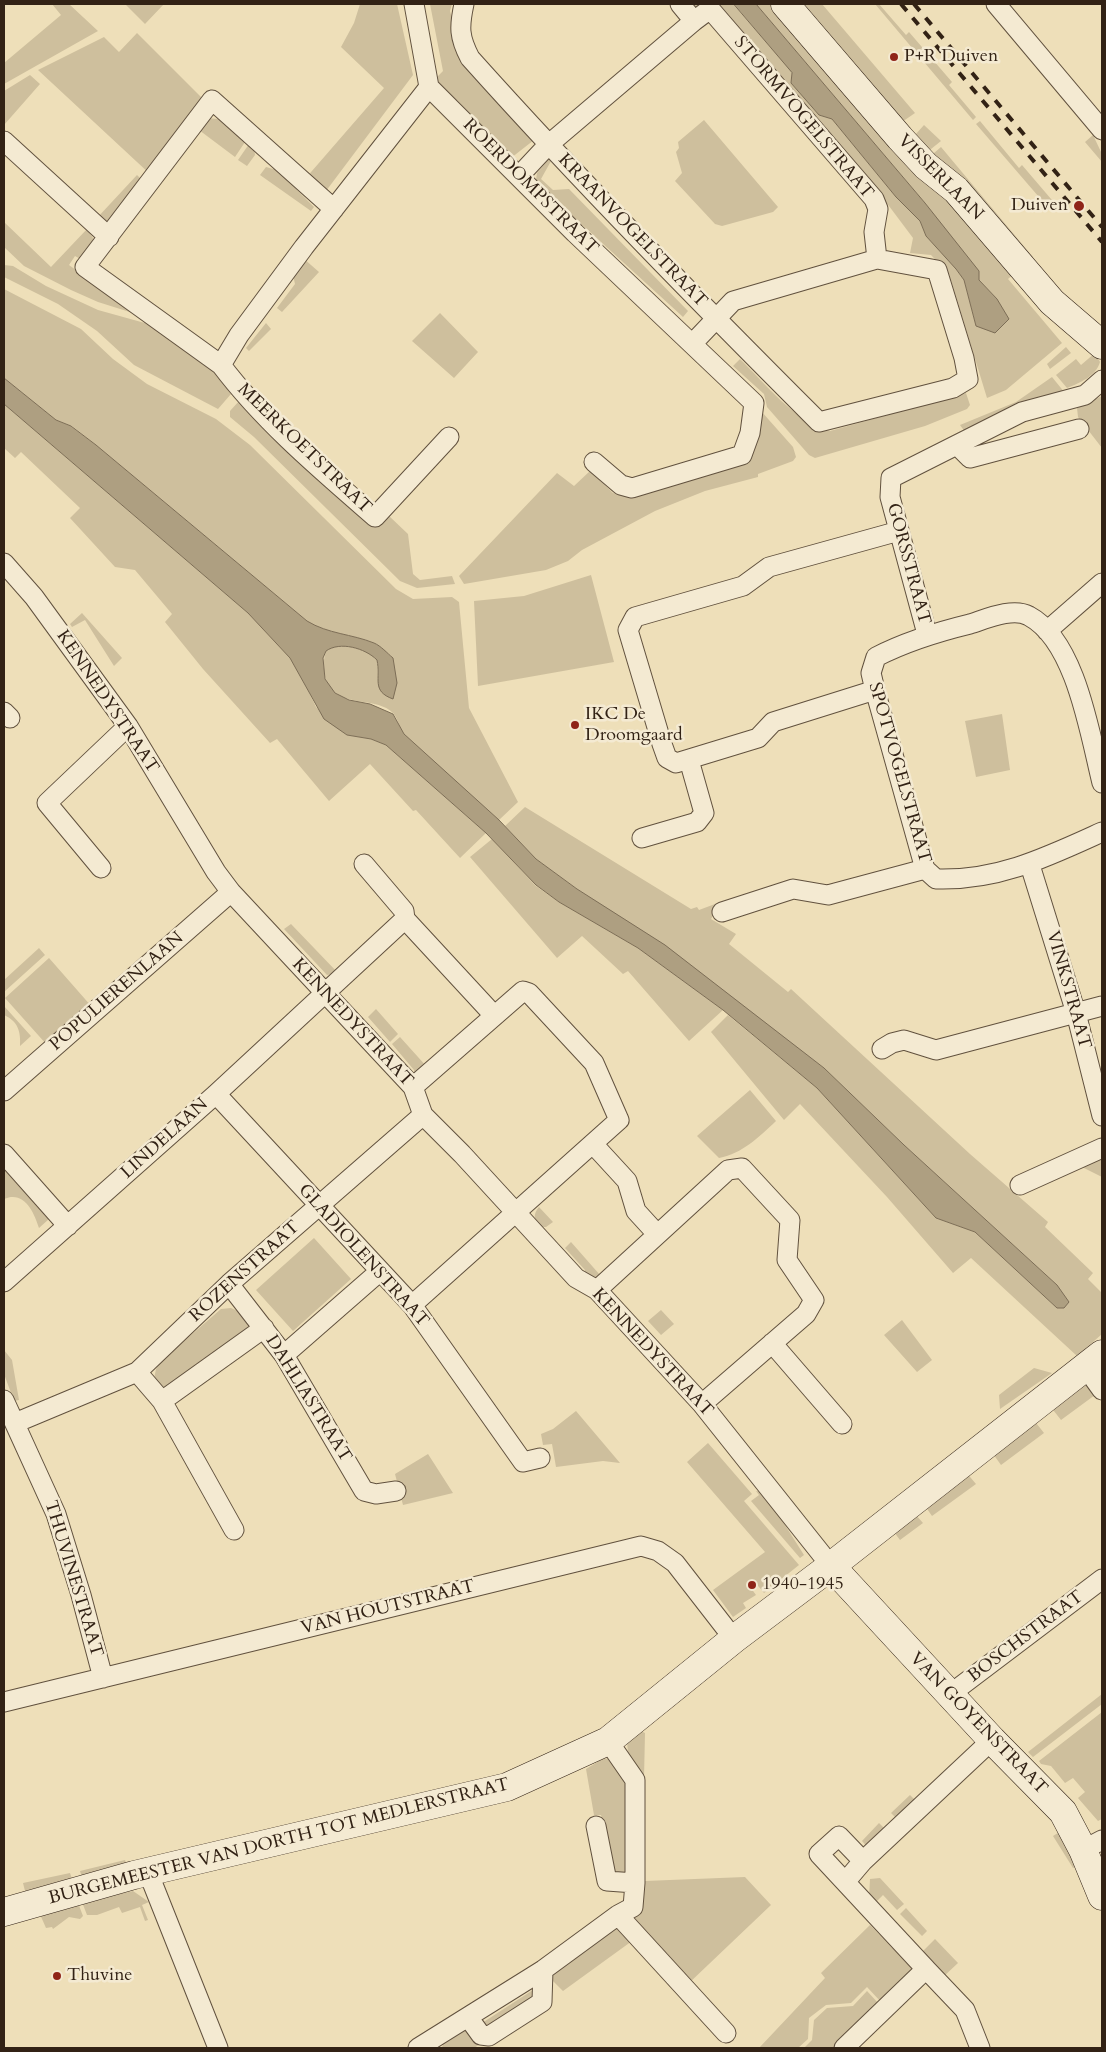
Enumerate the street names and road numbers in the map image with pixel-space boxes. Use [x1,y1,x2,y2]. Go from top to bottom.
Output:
street label: STORMVOGELSTRAAT [729,32,877,204]
street label: ROERDOMPSTRAAT [458,115,602,259]
street label: VISSERLAAN [892,130,988,226]
street label: KRAANVOGELSTRAAT [553,150,711,312]
street label: MEERKOETSTRAAT [232,379,376,519]
street label: GORSSTRAAT [881,501,935,627]
street label: KENNEDYSTRAAT [51,626,163,778]
street label: SPOTVOGELSTRAAT [863,680,935,866]
street label: POPULIERENLAAN [46,928,188,1056]
street label: VINKSTRAAT [1041,929,1095,1051]
street label: KENNEDYSTRAAT [287,954,417,1092]
street label: LINDELAAN [117,1094,213,1184]
street label: GLADIOLENSTRAAT [293,1180,433,1332]
street label: ROZENSTRAAT [185,1217,305,1327]
street label: KENNEDYSTRAAT [587,1284,717,1422]
street label: DAHLIASTRAAT [260,1331,356,1467]
street label: THUVINESTRAAT [39,1498,107,1660]
street label: VAN HOUTSTRAAT [299,1576,477,1640]
street label: BOSCHSTRAAT [964,1587,1088,1687]
street label: VAN GOYENSTRAAT [904,1648,1052,1800]
street label: BURGEMEESTER VAN DORTH TOT MEDLERSTRAAT [46,1774,512,1910]

